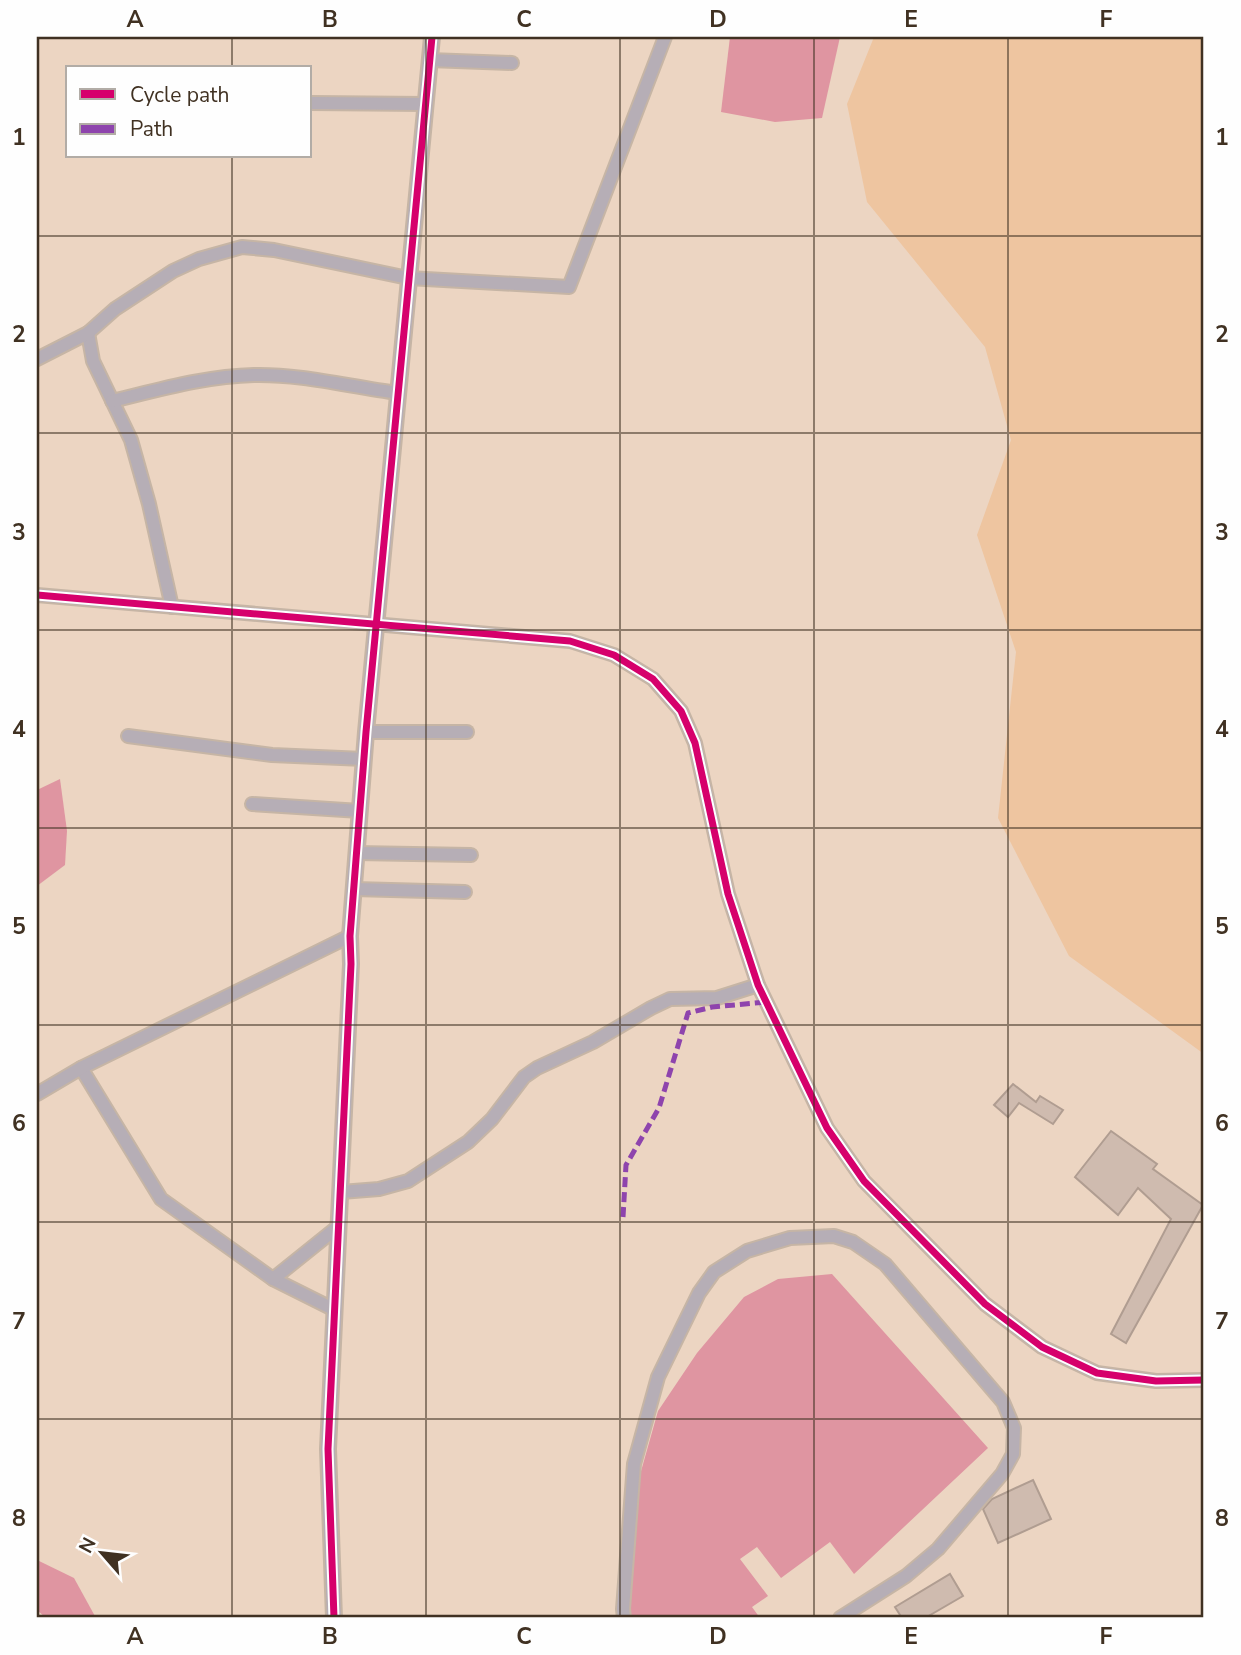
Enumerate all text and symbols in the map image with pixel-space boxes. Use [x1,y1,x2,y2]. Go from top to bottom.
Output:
text: A [126,4,144,35]
text: B [322,4,338,35]
text: C [516,4,532,35]
text: D [709,4,727,35]
text: E [904,4,918,35]
text: F [1100,4,1113,35]
legend [66,66,312,158]
text: Cycle path [130,81,229,109]
text: Path [130,115,173,143]
text: 1 [12,122,26,153]
text: 1 [1215,122,1229,153]
text: 2 [12,319,26,350]
text: 2 [1215,319,1229,350]
text: 3 [12,517,26,548]
text: 3 [1215,517,1229,548]
text: 4 [12,714,26,745]
text: 4 [1215,714,1229,745]
text: 5 [12,911,26,942]
text: 5 [1215,911,1229,942]
text: 6 [12,1108,26,1139]
text: 6 [1215,1108,1229,1139]
text: 7 [12,1306,26,1337]
text: 7 [1215,1306,1229,1337]
text: 8 [12,1503,26,1534]
text: 8 [1215,1503,1229,1534]
north arrow [66,1518,136,1588]
text: N [73,1533,103,1558]
text: A [126,1621,144,1652]
text: B [322,1621,338,1652]
text: C [516,1621,532,1652]
text: D [709,1621,727,1652]
text: E [904,1621,918,1652]
text: F [1100,1621,1113,1652]

